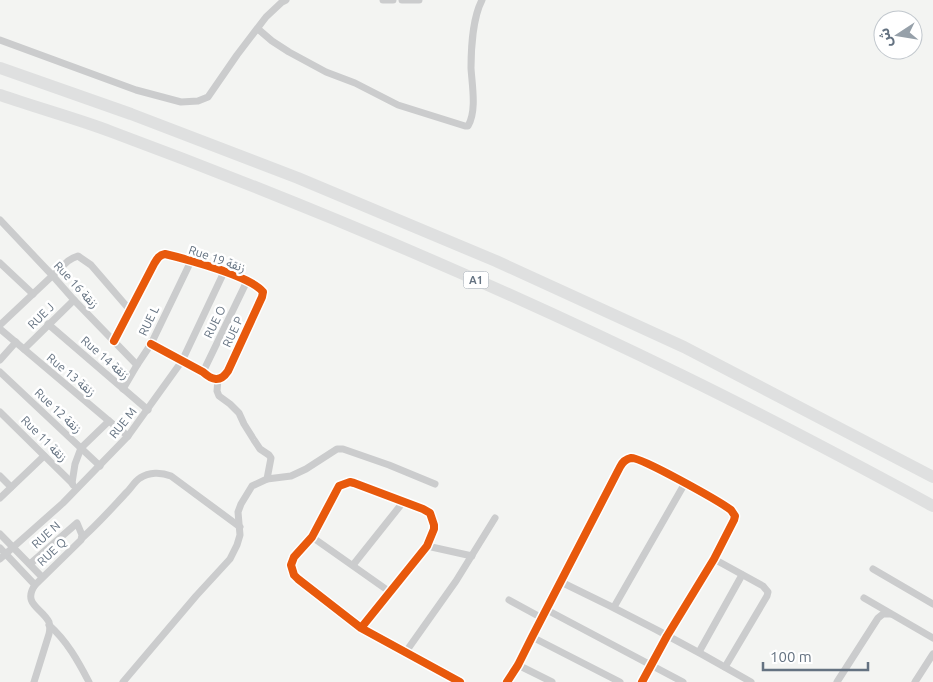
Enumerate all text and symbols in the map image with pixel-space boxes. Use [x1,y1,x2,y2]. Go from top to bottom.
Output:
north arrow [873,10,923,60]
text: ش [875,27,895,49]
street label: Rue 19 زنقة [187,243,247,275]
street label: Rue 16 زنقة [51,259,101,311]
road number: A1 [464,272,488,288]
street label: RUE J [25,300,56,331]
street label: RUE O [201,303,228,340]
street label: RUE L [136,304,161,338]
street label: RUE P [220,314,245,349]
street label: Rue 14 زنقة [78,333,132,383]
street label: Rue 13 زنقة [44,351,98,399]
street label: Rue 12 زنقة [32,386,84,436]
street label: RUE M [106,405,139,441]
street label: Rue 11 زنقة [18,413,70,465]
street label: RUE N [29,519,63,551]
street label: RUE Q [35,535,69,568]
scale bar [763,640,868,672]
text: 100 m [770,648,812,665]

